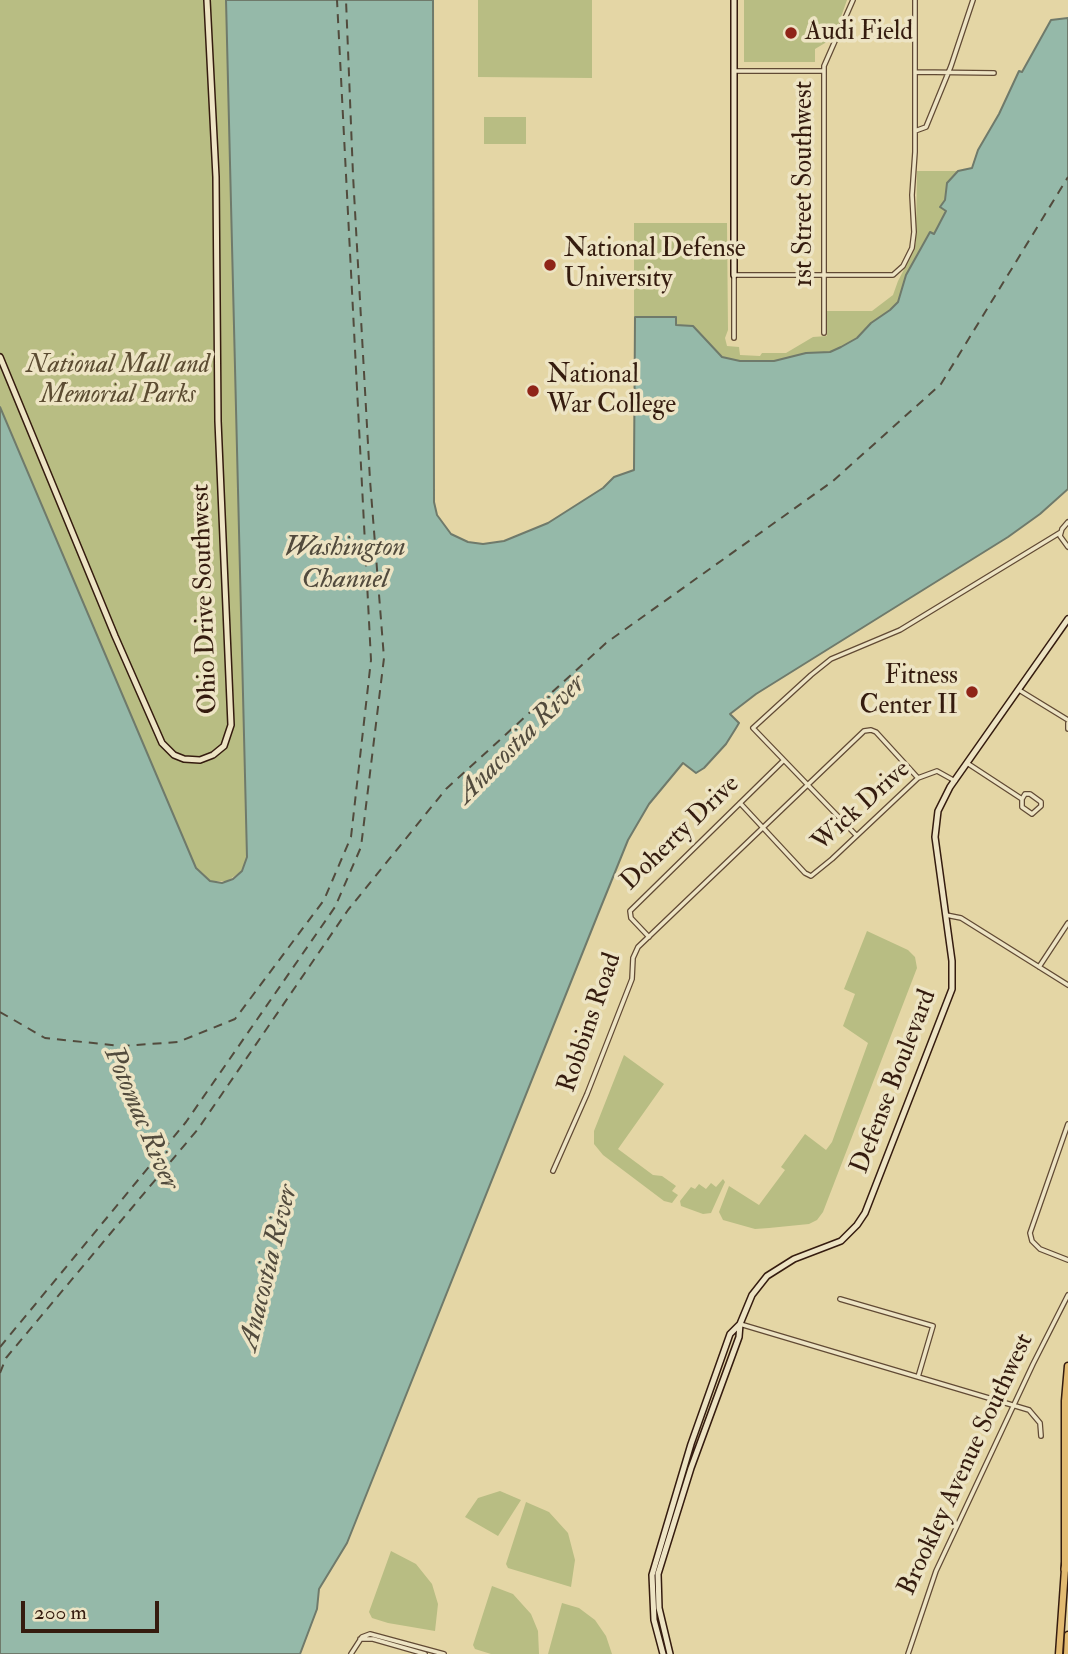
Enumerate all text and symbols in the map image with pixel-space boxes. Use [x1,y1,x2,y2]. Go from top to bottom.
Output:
place label: Audi Field [805,17,913,49]
marker: Audi Field [783,25,799,41]
street label: 1st Street Southwest [789,81,821,287]
place label: National Defense University [564,234,746,296]
marker: National Defense University [542,257,558,273]
park label: National Mall and Memorial Parks [26,350,210,412]
place label: National War College [547,360,676,422]
marker: National War College [525,383,541,399]
street label: Ohio Drive Southwest [186,483,226,715]
water label: Washington Channel [284,532,406,598]
place label: Fitness Center II [859,661,958,722]
water label: Anacostia River [450,668,594,812]
marker: Fitness Center II [964,684,980,700]
street label: Wick Drive [807,755,917,859]
street label: Doherty Drive [615,770,747,898]
street label: Robbins Road [553,949,629,1097]
street label: Defense Boulevard [846,986,944,1178]
water label: Potomac River [95,1042,185,1196]
water label: Anacostia River [233,1182,307,1354]
street label: Brookley Avenue Southwest [893,1329,1041,1601]
scale bar [24,1588,163,1632]
text: 200 m [34,1599,87,1626]

